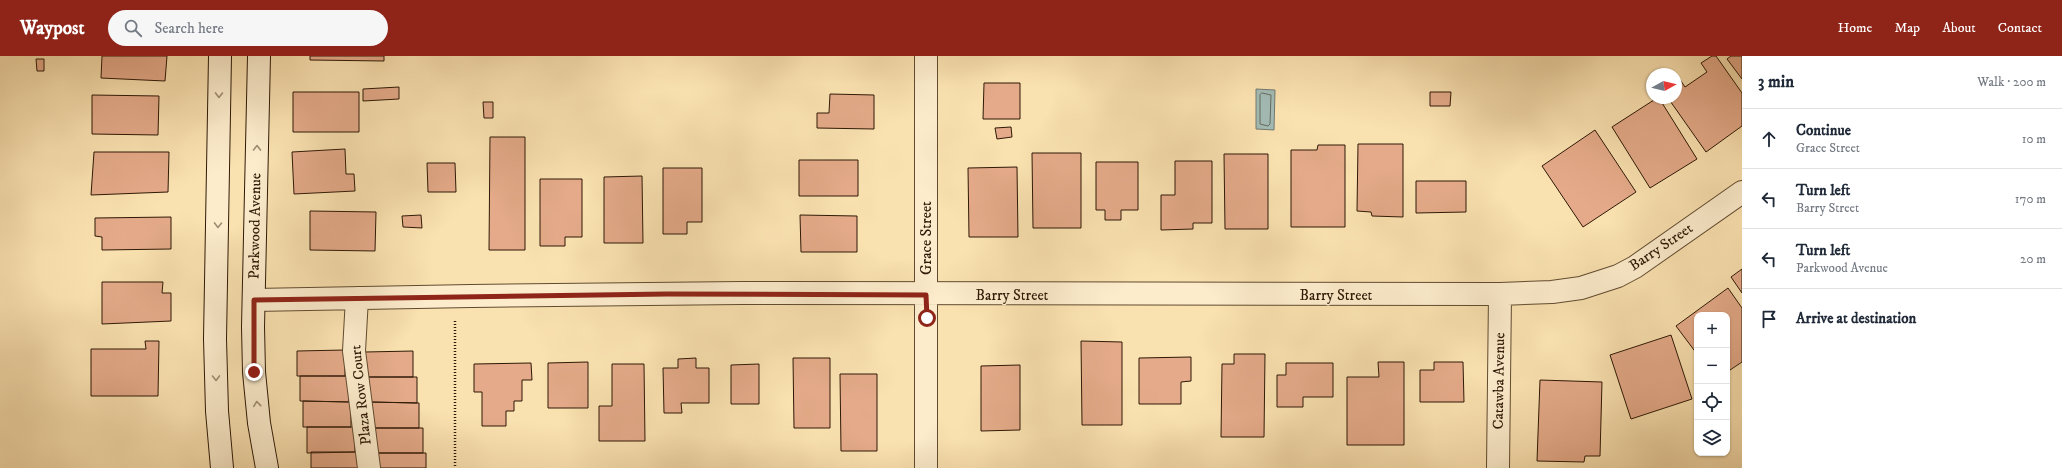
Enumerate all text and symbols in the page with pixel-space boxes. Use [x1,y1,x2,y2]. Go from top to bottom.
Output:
search box [108,10,388,46]
text: Waypost [20,17,84,40]
icon: search [122,17,144,39]
text: Search here [154,19,224,38]
text: Home [1838,19,1872,37]
text: Map [1894,19,1920,37]
text: About [1942,19,1976,37]
text: Contact [1998,19,2042,37]
north arrow [1646,68,1682,104]
text: 3 min [1758,71,1794,93]
text: Walk · 200 m [1977,74,2046,90]
one-way arrow [215,92,223,98]
text: Continue [1796,121,1851,140]
icon: ahead [1758,128,1780,150]
text: 10 m [2022,131,2046,147]
text: Grace Street [1796,140,1860,156]
one-way arrow [253,145,261,151]
street label: Parkwood Avenue [245,173,265,279]
text: Turn left [1796,181,1850,200]
icon: left [1758,188,1780,210]
text: 170 m [2015,191,2046,207]
text: Barry Street [1796,200,1859,216]
street label: Grace Street [917,201,936,275]
street label: Barry Street [1625,219,1697,275]
one-way arrow [214,222,222,228]
text: Turn left [1796,241,1850,260]
icon: left [1758,248,1780,270]
text: 20 m [2020,251,2046,267]
text: Parkwood Avenue [1796,260,1888,276]
street label: Barry Street [976,286,1049,305]
street label: Barry Street [1300,286,1373,305]
icon: arrive [1758,308,1780,330]
route start [918,309,936,327]
text: Arrive at destination [1796,309,1916,328]
map controls [1694,312,1730,456]
button: + [1694,312,1730,348]
street label: Catawba Avenue [1489,332,1509,430]
street label: Plaza Row Court [346,344,376,446]
button: − [1694,348,1730,384]
route end [245,363,263,381]
one-way arrow [212,375,220,381]
button: locate [1694,384,1730,420]
one-way arrow [253,401,262,407]
button: layers [1694,420,1730,456]

